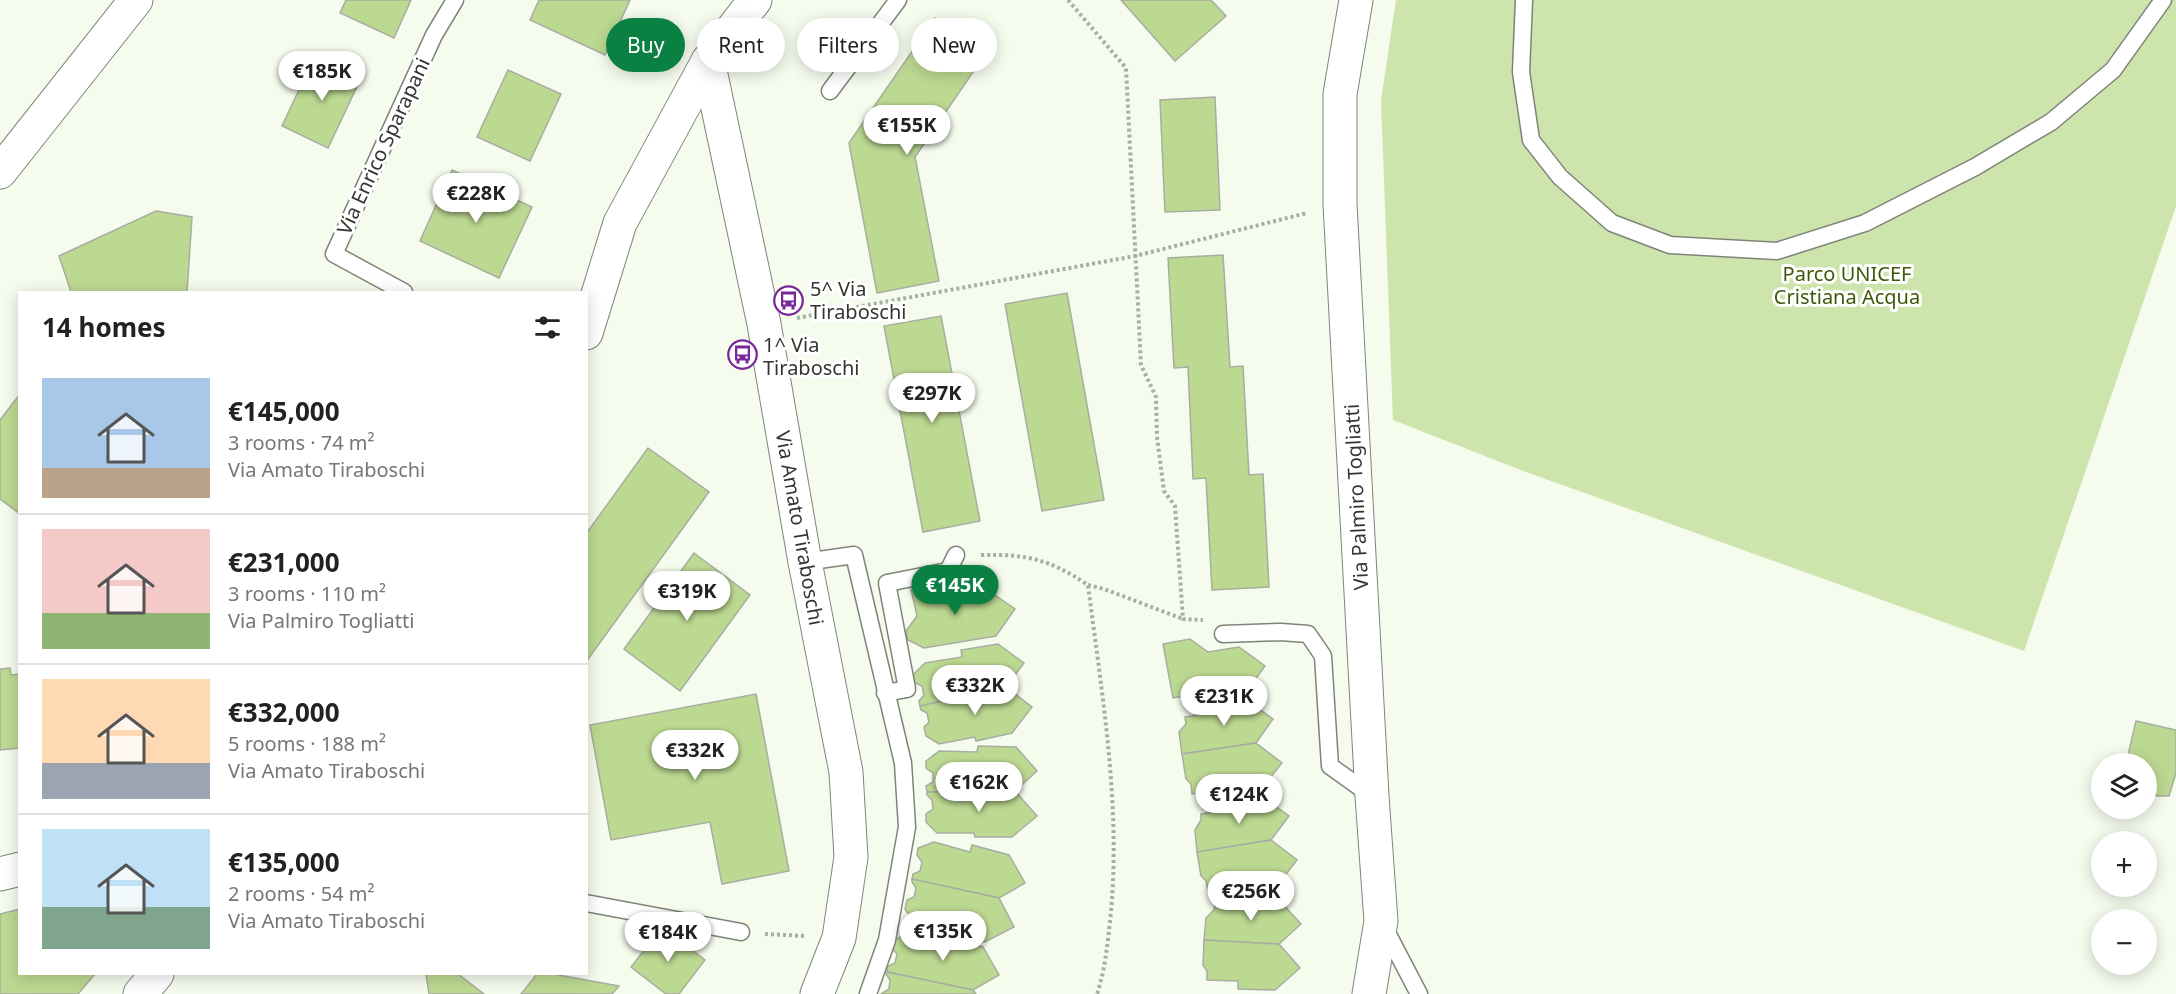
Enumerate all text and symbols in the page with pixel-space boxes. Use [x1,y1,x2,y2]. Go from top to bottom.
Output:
chip: Buy [606,18,685,72]
chip: Rent [697,18,785,72]
chip: Filters [797,18,899,72]
chip: New [911,18,997,72]
pin: €185K [280,51,364,102]
street label: Via Enrico Sparapani [330,53,436,239]
text: €185K [292,57,352,84]
pin: €155K [865,105,949,156]
text: €155K [877,111,937,138]
pin: €228K [434,173,518,224]
text: €228K [446,179,506,206]
park label: Parco UNICEF Cristiana Acqua [1774,260,1920,310]
place label: 5^ Via Tiraboschi [810,275,906,325]
bus stop icon: 5^ Via Tiraboschi [773,284,805,316]
text: 14 homes [42,309,166,345]
icon: filters [531,311,564,344]
place label: 1^ Via Tiraboschi [763,331,859,381]
bus stop icon: 1^ Via Tiraboschi [726,339,758,371]
pin: €297K [890,373,974,424]
text: €297K [902,379,962,406]
text: €145,000 [228,393,340,429]
icon: home [90,402,162,474]
street label: Via Palmiro Togliatti [1338,403,1374,591]
text: 3 rooms · 74 m² [228,429,375,456]
street label: Via Amato Tiraboschi [770,429,830,627]
text: Via Amato Tiraboschi [228,456,425,483]
text: €231,000 [228,544,340,580]
icon: home [90,553,162,625]
pin: €145K [913,565,997,616]
pin: €319K [645,571,729,622]
text: €145K [925,571,985,598]
text: €319K [657,577,717,604]
text: 3 rooms · 110 m² [228,580,386,607]
text: Via Palmiro Togliatti [228,607,414,634]
pin: €332K [933,665,1017,716]
text: €332K [945,671,1005,698]
pin: €231K [1182,676,1266,727]
text: €231K [1194,682,1254,709]
text: €332,000 [228,694,340,730]
icon: home [90,703,162,775]
text: 5 rooms · 188 m² [228,730,386,757]
pin: €332K [653,730,737,781]
text: €332K [665,736,725,763]
map controls [2091,753,2157,975]
button: layers [2091,753,2157,819]
text: Via Amato Tiraboschi [228,757,425,784]
pin: €162K [937,762,1021,813]
text: €162K [949,768,1009,795]
pin: €124K [1197,774,1281,825]
text: €124K [1209,780,1269,807]
button: + [2091,831,2157,897]
text: €135,000 [228,844,340,880]
icon: home [90,853,162,925]
pin: €256K [1209,871,1293,922]
text: €256K [1221,877,1281,904]
text: 2 rooms · 54 m² [228,880,375,907]
text: Via Amato Tiraboschi [228,907,425,934]
button: − [2091,909,2157,975]
pin: €135K [901,911,985,962]
pin: €184K [626,912,710,963]
text: €135K [913,917,973,944]
text: €184K [638,918,698,945]

